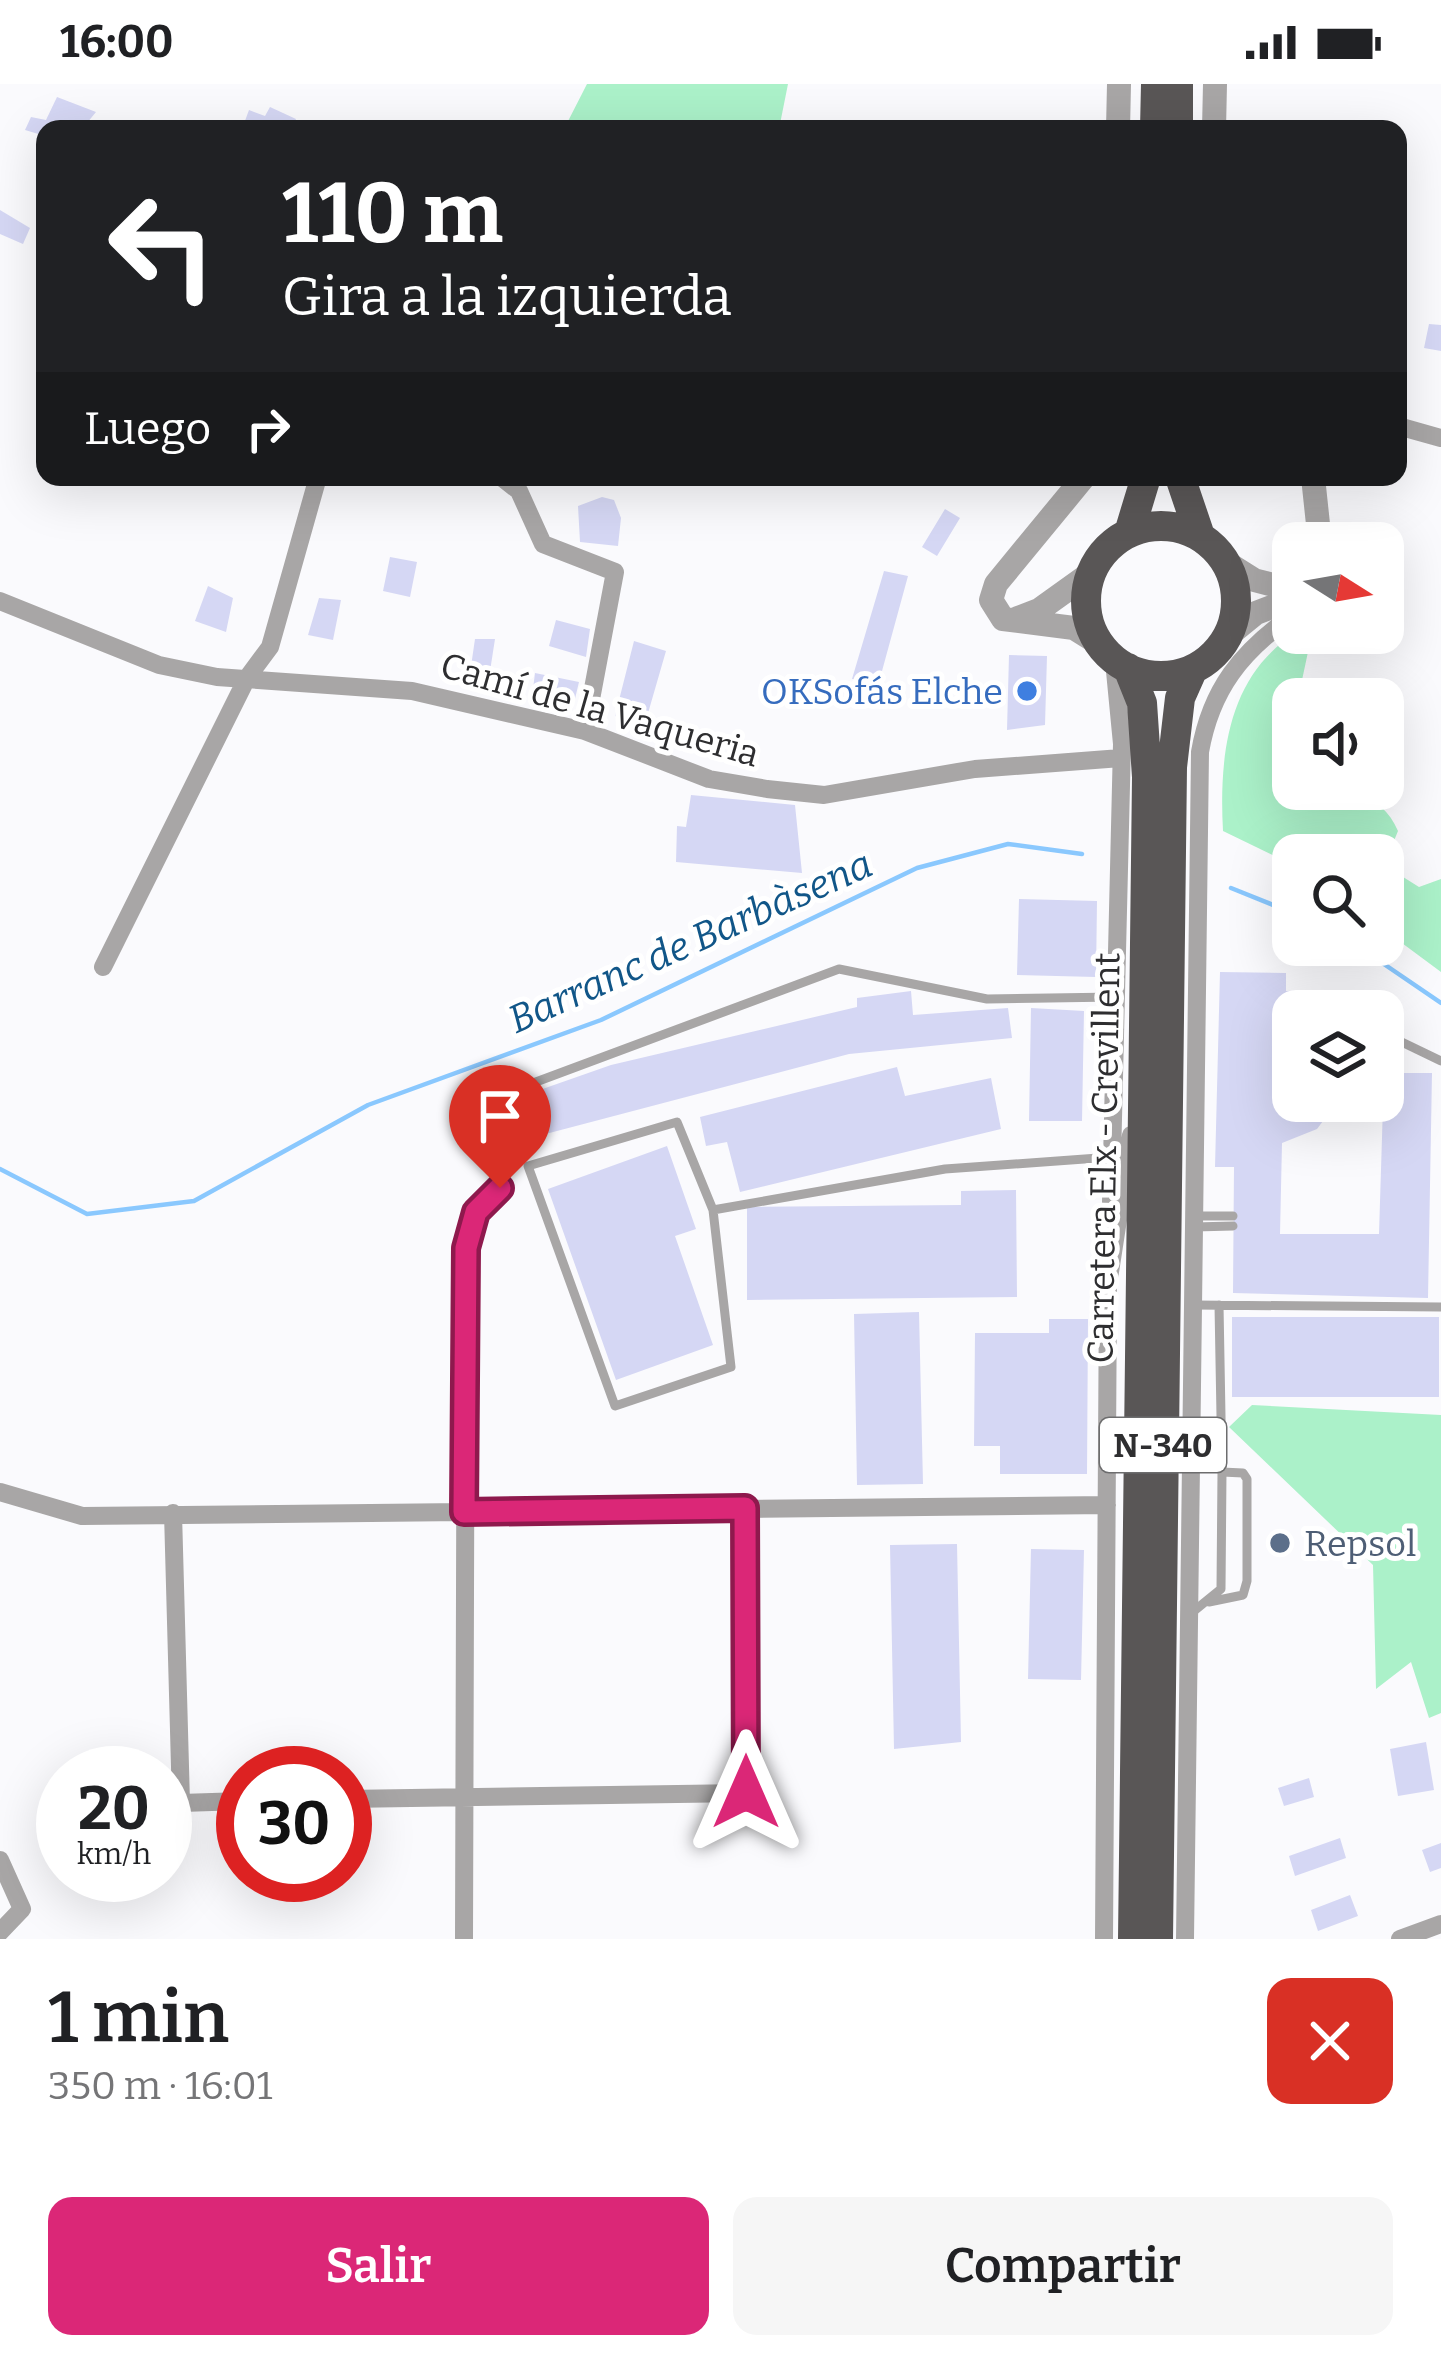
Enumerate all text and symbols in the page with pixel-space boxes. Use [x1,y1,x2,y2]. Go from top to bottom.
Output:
text: 16:00 [60,15,174,69]
text: 110 m [282,163,503,264]
icon: left [84,168,240,324]
text: Gira a la izquierda [282,265,732,329]
icon: right [235,396,301,462]
text: Luego [84,402,211,456]
north arrow [1272,522,1404,654]
map controls [1272,522,1404,1122]
street label: Camí de la Vaqueria [435,643,764,777]
place label: OKSofás Elche [761,670,1003,714]
marker: OKSofás Elche [1014,678,1040,704]
button: sound [1272,678,1404,810]
button: search [1272,834,1404,966]
water label: Barranc de Barbàsena [501,841,879,1043]
street label: Carretera Elx - Crevillent [1078,952,1130,1364]
button: layers [1272,990,1404,1122]
pin [449,1065,551,1188]
icon: arrive [467,1083,533,1149]
road number: N-340 [1100,1418,1226,1472]
place label: Repsol [1304,1522,1416,1566]
marker: Repsol [1267,1530,1293,1556]
position arrow [683,1729,809,1855]
speed limit sign: 30 [216,1746,372,1902]
text: 20 [78,1773,150,1845]
text: km/h [77,1836,151,1872]
text: 1 min [48,1975,229,2061]
button: close [1267,1978,1393,2104]
text: 350 m · 16:01 [48,2063,273,2109]
button: Salir [48,2197,709,2335]
button: Compartir [733,2197,1393,2335]

